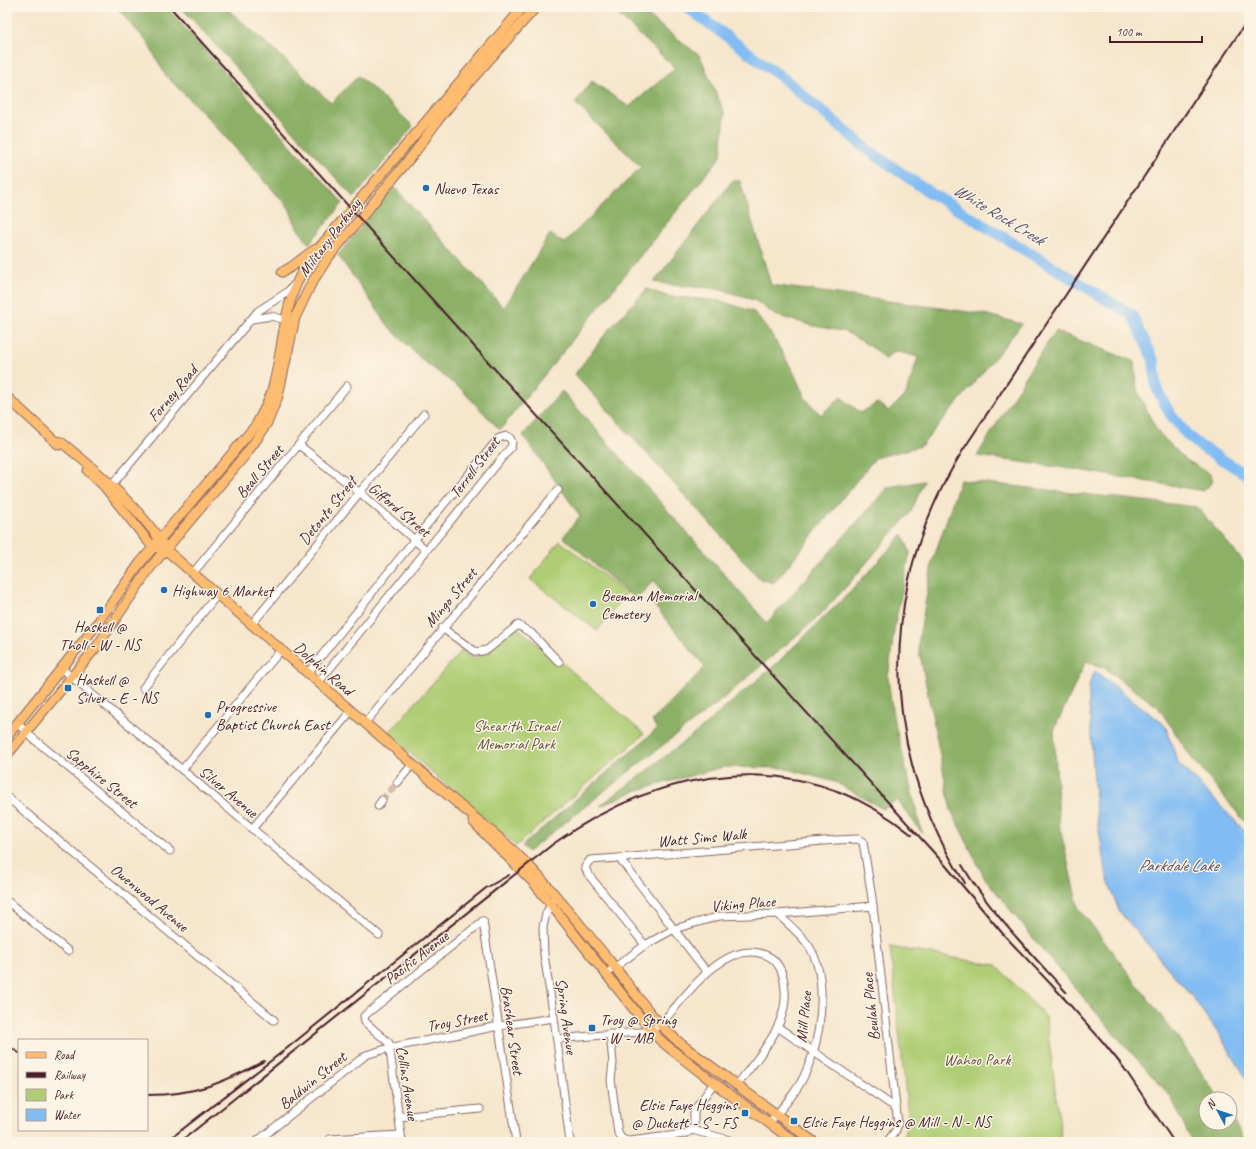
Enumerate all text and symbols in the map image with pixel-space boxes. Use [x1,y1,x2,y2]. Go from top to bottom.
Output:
scale bar [1110,18,1202,44]
text: 100 m [1116,24,1143,40]
place label: Nuevo Texas [434,179,500,199]
water label: White Rock Creek [950,179,1051,252]
marker: Nuevo Texas [421,183,431,193]
street label: Military Parkway [294,193,367,281]
street label: Forney Road [143,359,204,426]
street label: Terrell Street [445,432,505,502]
street label: Beall Street [232,439,289,502]
street label: Detonte Street [294,470,363,549]
street label: Gifford Street [364,478,436,543]
street label: Mingo Street [420,562,483,631]
place label: Highway 6 Market [172,581,276,601]
marker: Highway 6 Market [159,585,169,595]
place label: Beeman Memorial Cemetery [601,586,699,624]
marker: Beeman Memorial Cemetery [588,599,598,609]
marker: Haskell @ Tholl - W - NS [95,605,105,615]
place label: Haskell @ Tholl - W - NS [60,617,143,655]
street label: Dolphin Road [289,637,359,702]
place label: Haskell @ Silver - E - NS [76,670,160,708]
marker: Haskell @ Silver - E - NS [63,683,73,693]
place label: Progressive Baptist Church East [216,697,331,735]
marker: Progressive Baptist Church East [203,710,213,720]
park label: Shearith Israel Memorial Park [474,716,562,754]
street label: Sapphire Street [62,743,143,814]
street label: Silver Avenue [195,761,263,823]
street label: Watt Sims Walk [657,824,748,852]
water label: Parkdale Lake [1138,855,1220,876]
street label: Owenwood Avenue [106,859,194,937]
street label: Viking Place [710,891,778,917]
street label: Pacific Avenue [381,925,454,989]
street label: Beulah Place [857,970,884,1042]
street label: Spring Avenue [551,977,581,1057]
street label: Brashear Street [496,984,528,1078]
street label: Mill Place [791,989,817,1044]
street label: Troy Street [425,1005,491,1037]
place label: Troy @ Spring - W - MB [600,1010,678,1048]
marker: Troy @ Spring - W - MB [587,1023,597,1033]
legend [18,1039,148,1131]
street label: Collins Avenue [391,1045,423,1124]
street label: Baldwin Street [275,1046,352,1114]
text: Road [54,1047,76,1063]
park label: Wahoo Park [944,1050,1011,1070]
text: Railway [54,1067,86,1083]
text: Park [54,1087,75,1103]
north arrow [1198,1091,1238,1131]
place label: Elsie Faye Heggins @ Duckett - S - FS [632,1095,739,1133]
text: N [1203,1096,1219,1112]
text: Water [54,1107,82,1123]
marker: Elsie Faye Heggins @ Duckett - S - FS [740,1108,750,1118]
place label: Elsie Faye Heggins @ Mill - N - NS [802,1112,993,1132]
marker: Elsie Faye Heggins @ Mill - N - NS [789,1116,799,1126]

